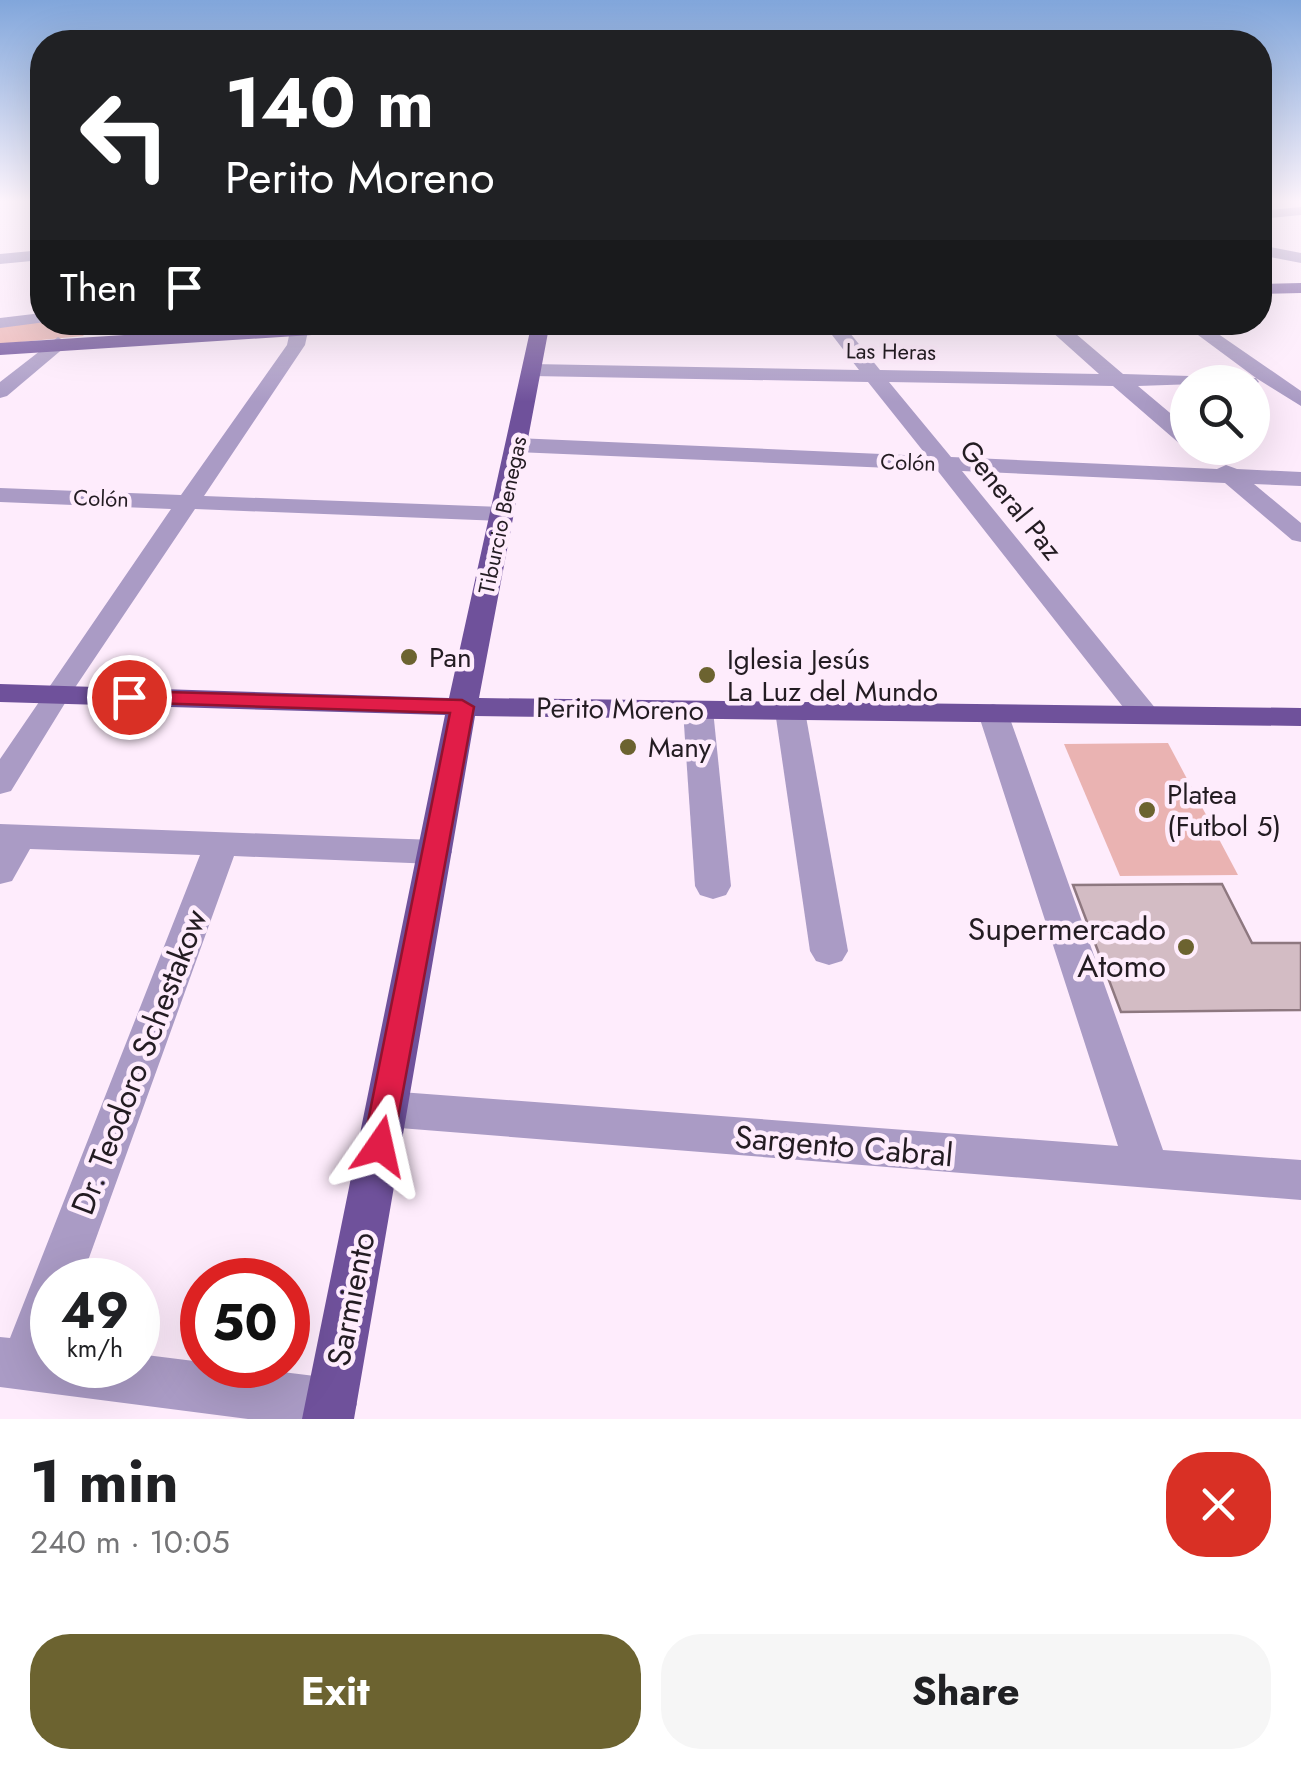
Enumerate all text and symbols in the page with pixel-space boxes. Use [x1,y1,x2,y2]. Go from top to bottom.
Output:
text: 140 m [225,52,434,153]
icon: left [60,70,190,200]
text: Perito Moreno [225,145,495,210]
text: Then [60,260,137,315]
icon: arrive [157,260,212,315]
street label: Las Heras [846,334,936,368]
map controls [1170,365,1270,465]
button: search [1170,365,1270,465]
street label: General Paz [950,431,1072,569]
street label: Tiburcio Benegas [470,433,534,597]
street label: Colón [880,445,936,479]
street label: Colón [73,481,129,515]
place label: Pan [429,637,472,678]
place label: Iglesia Jesús La Luz del Mundo [727,639,938,712]
marker: Pan [398,646,420,668]
pin [87,655,172,740]
marker: Iglesia Jesús La Luz del Mundo [696,664,718,686]
icon: arrive [102,670,157,725]
street label: Perito Moreno [536,687,704,731]
place label: Many [648,727,712,768]
marker: Many [617,736,639,758]
place label: Platea (Futbol 5) [1167,774,1281,847]
marker: Platea (Futbol 5) [1136,799,1158,821]
street label: Dr. Teodoro Schestakow [60,903,218,1221]
place label: Supermercado Atomo [968,906,1166,989]
marker: Supermercado Atomo [1175,936,1197,958]
position arrow [328,1094,432,1198]
street label: Sargento Cabral [733,1114,955,1178]
street label: Sarmiento [315,1228,387,1370]
speed limit sign: 50 [180,1258,310,1388]
text: 49 [61,1274,129,1347]
text: km/h [67,1330,123,1366]
text: 1 min [30,1438,179,1525]
button: close [1166,1452,1271,1557]
text: 240 m · 10:05 [30,1519,230,1565]
button: Exit [30,1634,641,1749]
button: Share [661,1634,1271,1749]

